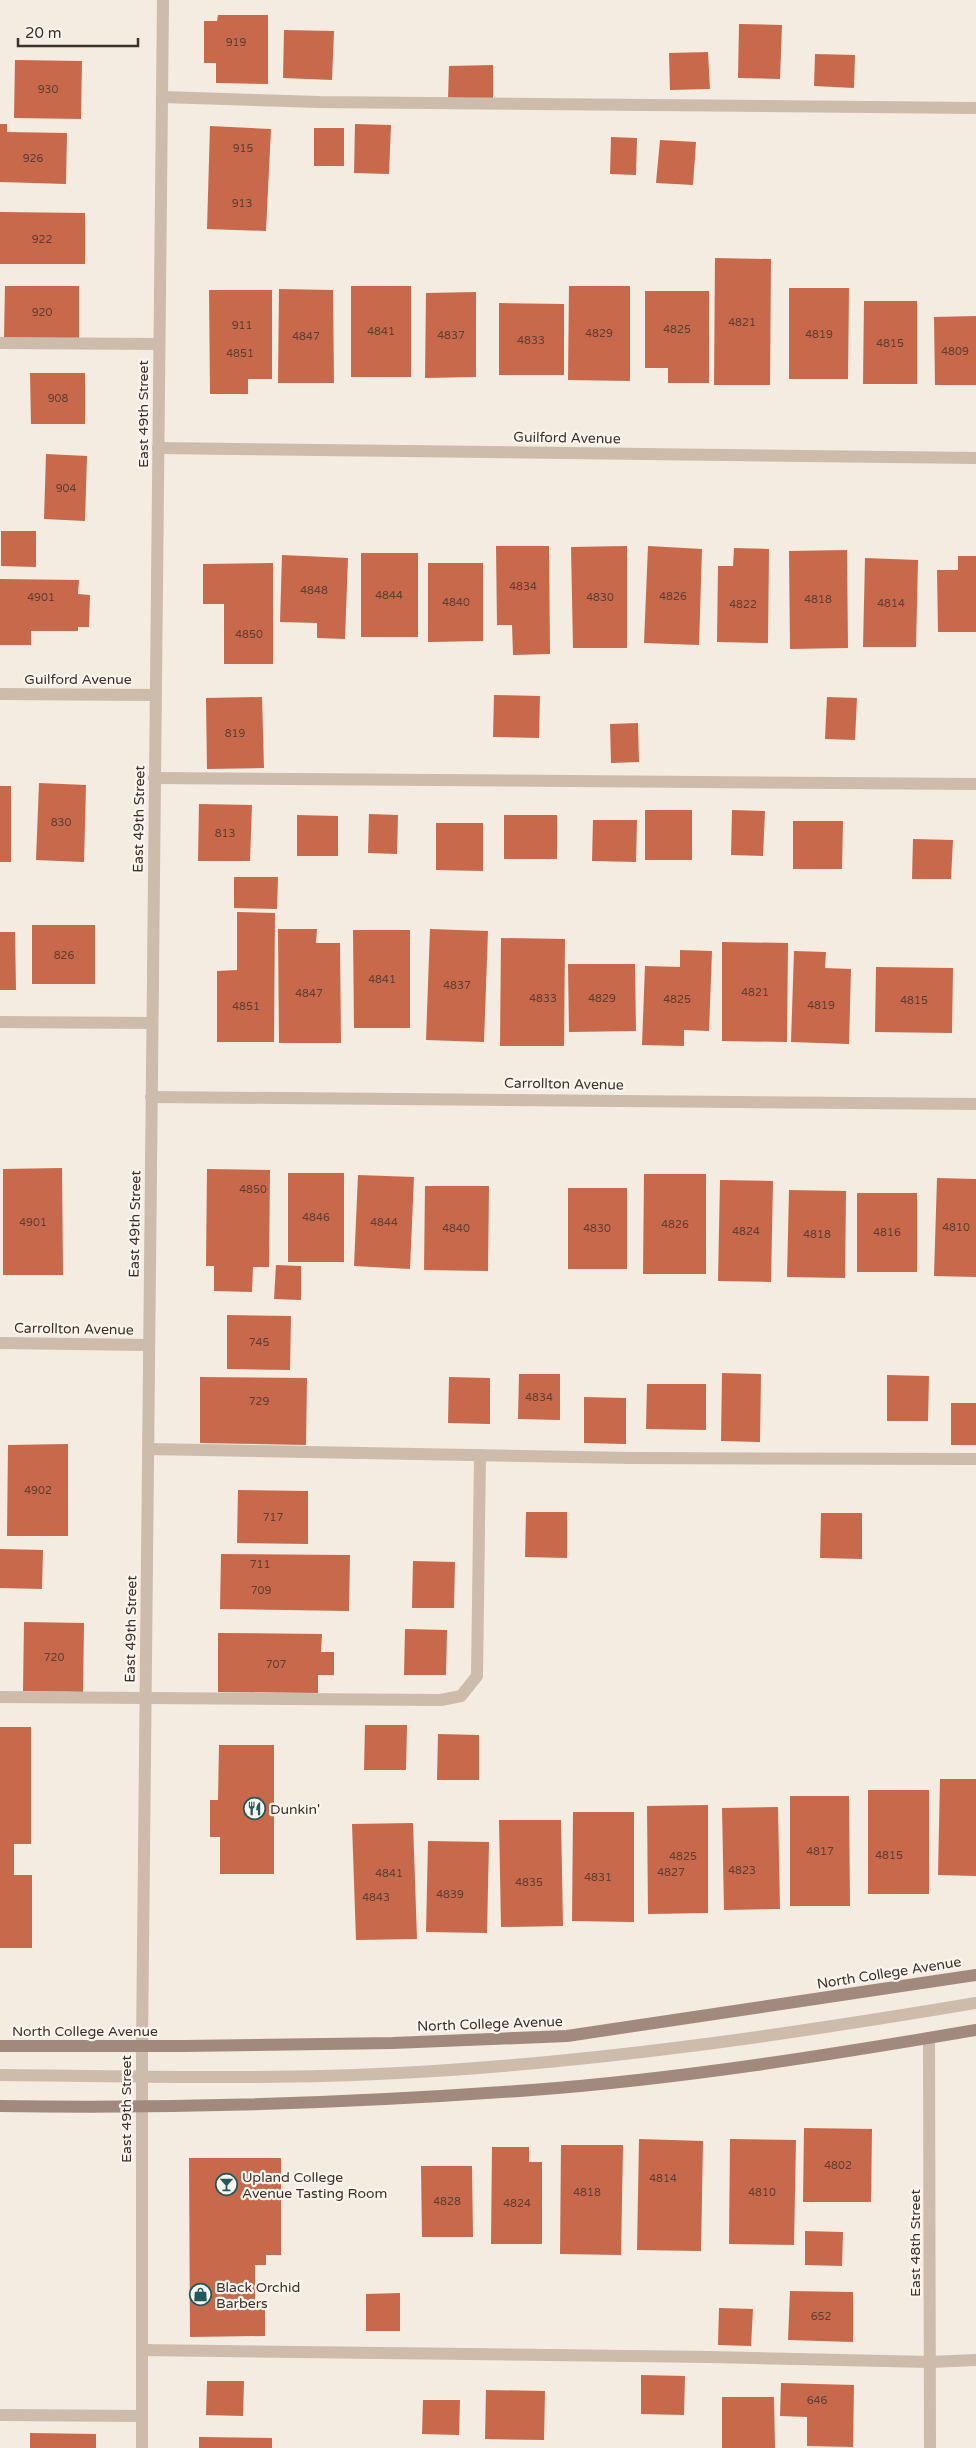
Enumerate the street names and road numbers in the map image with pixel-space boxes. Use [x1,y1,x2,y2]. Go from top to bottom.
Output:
street label: East 49th Street [135,360,152,468]
street label: Guilford Avenue [513,429,621,447]
street label: Guilford Avenue [24,671,132,688]
street label: East 49th Street [130,764,148,873]
street label: Carrollton Avenue [504,1074,624,1094]
street label: East 49th Street [126,1169,144,1278]
street label: Carrollton Avenue [14,1319,134,1339]
street label: East 49th Street [122,1574,140,1683]
street label: North College Avenue [816,1953,962,1993]
street label: North College Avenue [417,2013,563,2035]
street label: North College Avenue [12,2023,158,2040]
street label: East 49th Street [118,2055,135,2163]
street label: East 48th Street [907,2189,924,2297]

